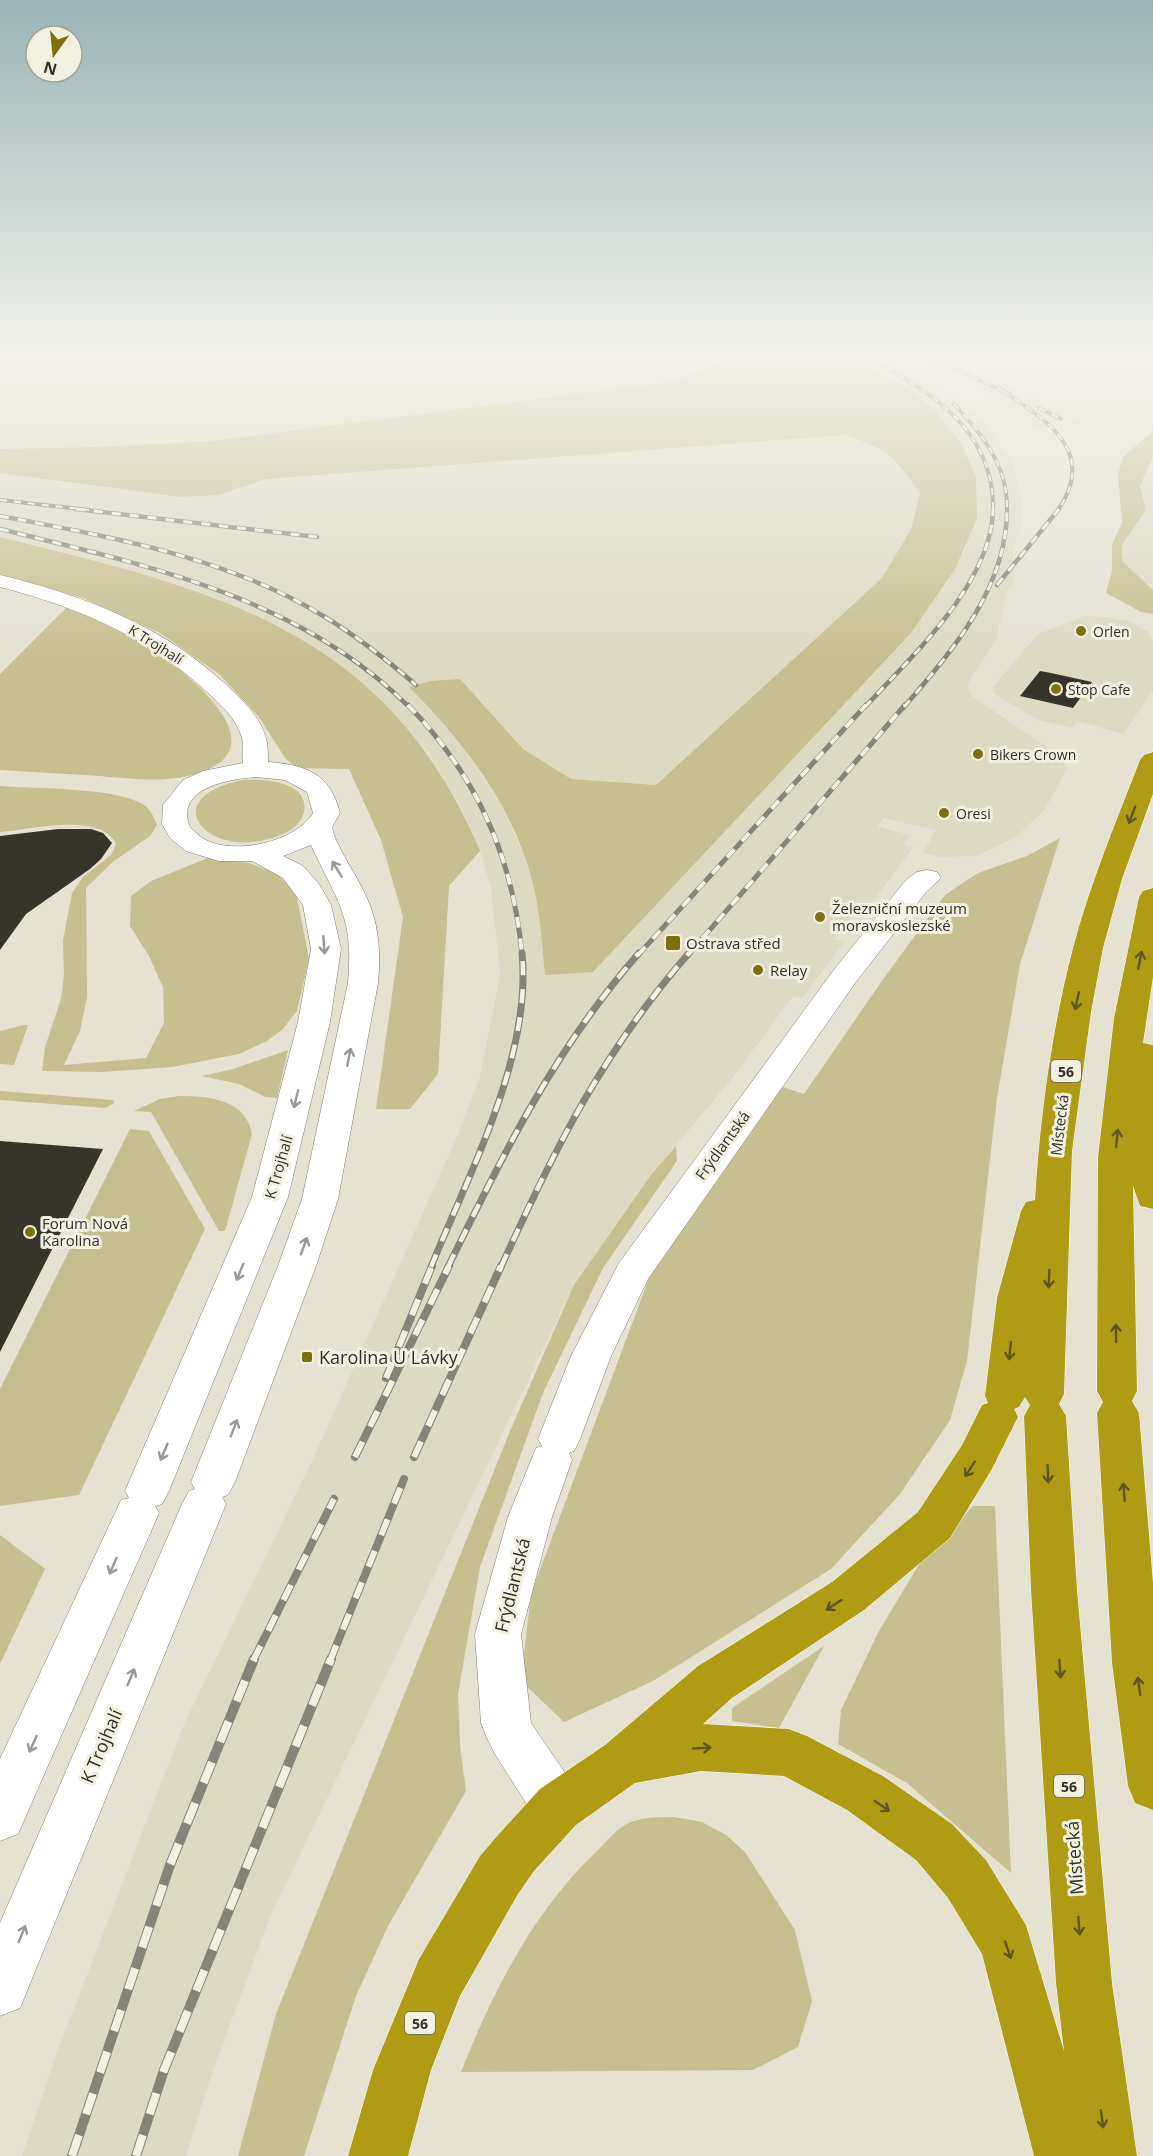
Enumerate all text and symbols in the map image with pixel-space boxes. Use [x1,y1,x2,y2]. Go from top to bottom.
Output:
north arrow [24,24,84,84]
text: N [41,56,59,81]
street label: K Trojhalí [125,620,187,668]
place label: Orlen [1093,622,1130,641]
marker: Orlen [1074,624,1088,638]
place label: Stop Cafe [1068,680,1131,699]
marker: Stop Cafe [1049,682,1063,696]
place label: Bikers Crown [990,745,1076,764]
marker: Bikers Crown [971,747,985,761]
place label: Oresi [956,804,991,823]
one-way arrow [1126,805,1137,824]
marker: Oresi [937,806,951,820]
one-way arrow [331,861,343,878]
place label: Železniční muzeum moravskoslezské [832,898,967,935]
marker: Železniční muzeum moravskoslezské [813,910,827,924]
place label: Ostrava střed [686,933,781,953]
marker: Ostrava střed [664,934,682,952]
one-way arrow [319,935,330,955]
one-way arrow [1135,951,1146,970]
place label: Relay [770,960,808,980]
marker: Relay [751,963,765,977]
one-way arrow [1071,991,1082,1011]
one-way arrow [344,1047,355,1067]
road number: 56 [1051,1060,1081,1082]
one-way arrow [290,1090,302,1109]
street label: Místecká [1045,1093,1073,1157]
street label: Frýdlantská [690,1107,754,1183]
one-way arrow [1112,1128,1123,1148]
street label: K Trojhalí [259,1132,297,1201]
place label: Forum Nová Karolina [42,1213,128,1250]
marker: Forum Nová Karolina [23,1225,37,1239]
one-way arrow [300,1237,311,1256]
one-way arrow [234,1263,245,1281]
one-way arrow [1044,1268,1055,1288]
one-way arrow [1110,1323,1122,1343]
one-way arrow [1004,1341,1015,1360]
place label: Karolina U Lávky [319,1345,459,1369]
marker: Karolina U Lávky [300,1350,314,1364]
one-way arrow [229,1419,240,1438]
one-way arrow [157,1442,169,1460]
one-way arrow [963,1460,975,1477]
one-way arrow [1042,1463,1053,1483]
one-way arrow [1118,1482,1129,1502]
street label: Frýdlantská [489,1535,535,1635]
one-way arrow [107,1557,118,1575]
one-way arrow [826,1600,843,1612]
one-way arrow [1055,1658,1066,1678]
one-way arrow [126,1668,137,1686]
one-way arrow [1134,1677,1145,1697]
street label: K Trojhalí [75,1705,128,1787]
one-way arrow [26,1735,37,1753]
one-way arrow [691,1742,711,1753]
road number: 56 [1054,1775,1084,1797]
one-way arrow [874,1799,890,1812]
street label: Místecká [1059,1820,1089,1896]
one-way arrow [1074,1915,1085,1935]
one-way arrow [17,1925,28,1943]
one-way arrow [1003,1940,1014,1959]
road number: 56 [405,2012,435,2034]
one-way arrow [1097,2109,1108,2129]

